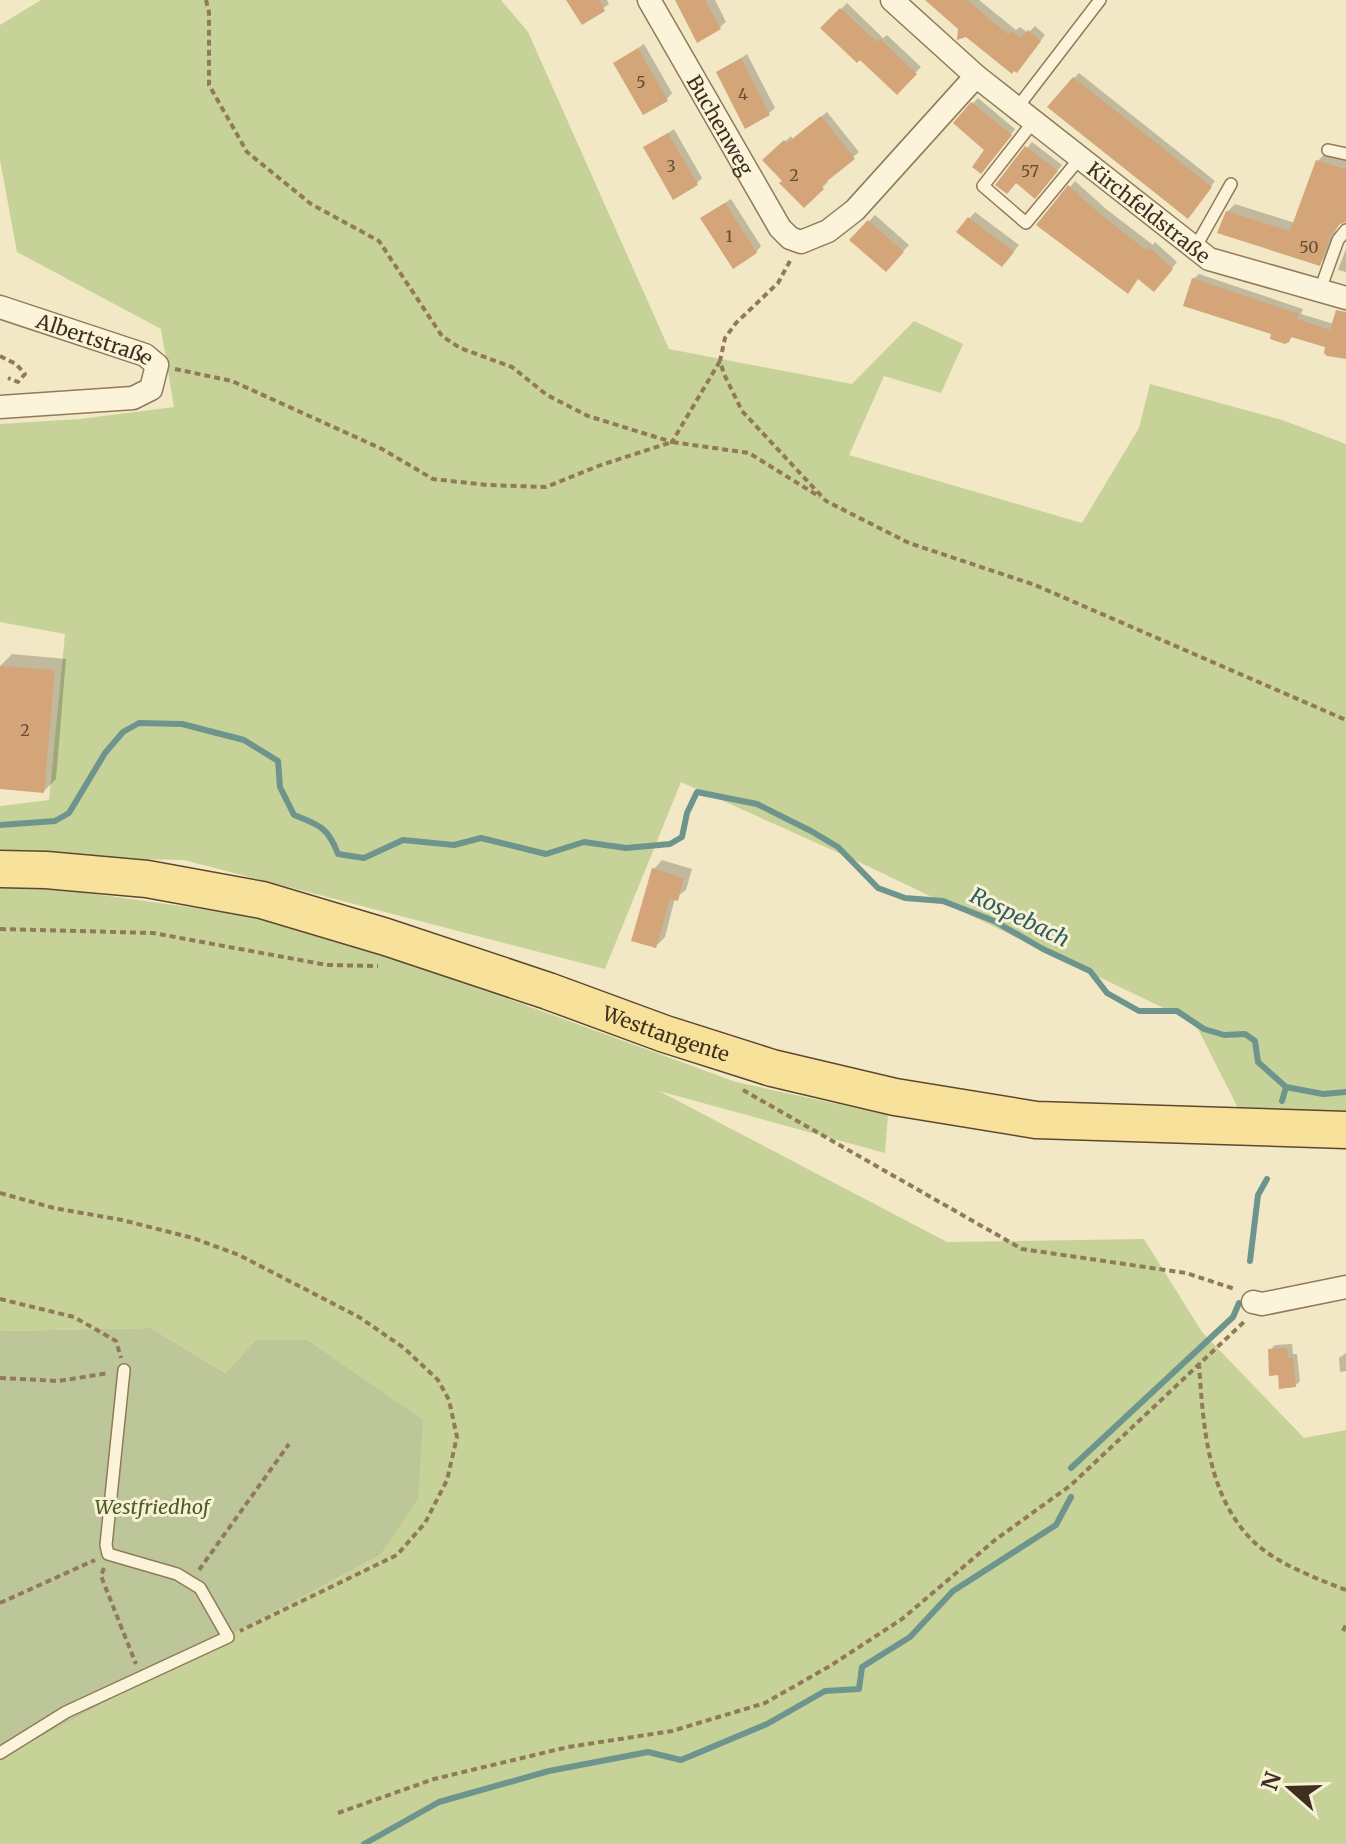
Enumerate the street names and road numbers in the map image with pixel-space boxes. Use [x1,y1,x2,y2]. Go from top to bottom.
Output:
street label: Buchenweg [682,70,759,179]
street label: Kirchfeldstraße [1083,156,1216,268]
street label: Albertstraße [32,307,159,370]
street label: Westtangente [598,999,733,1066]

